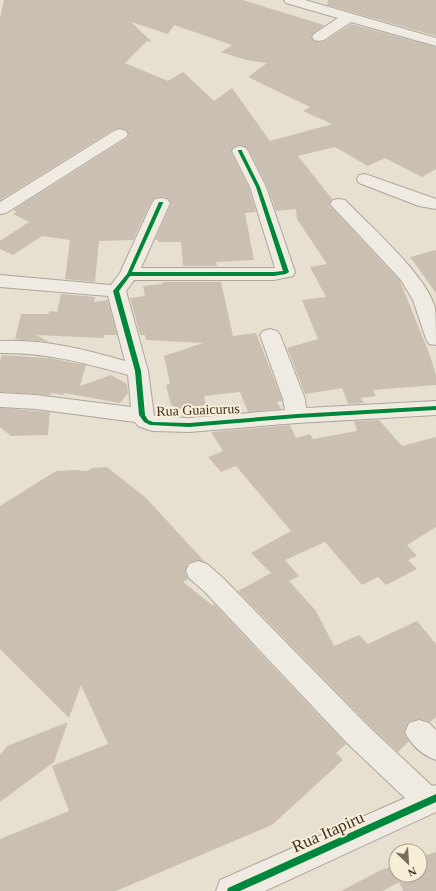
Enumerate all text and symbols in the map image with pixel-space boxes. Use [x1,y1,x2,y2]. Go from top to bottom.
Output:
street label: Rua Guaicurus [156,401,240,419]
street label: Rua Itapiru [289,807,367,856]
north arrow [388,843,428,883]
text: N [406,865,418,879]

